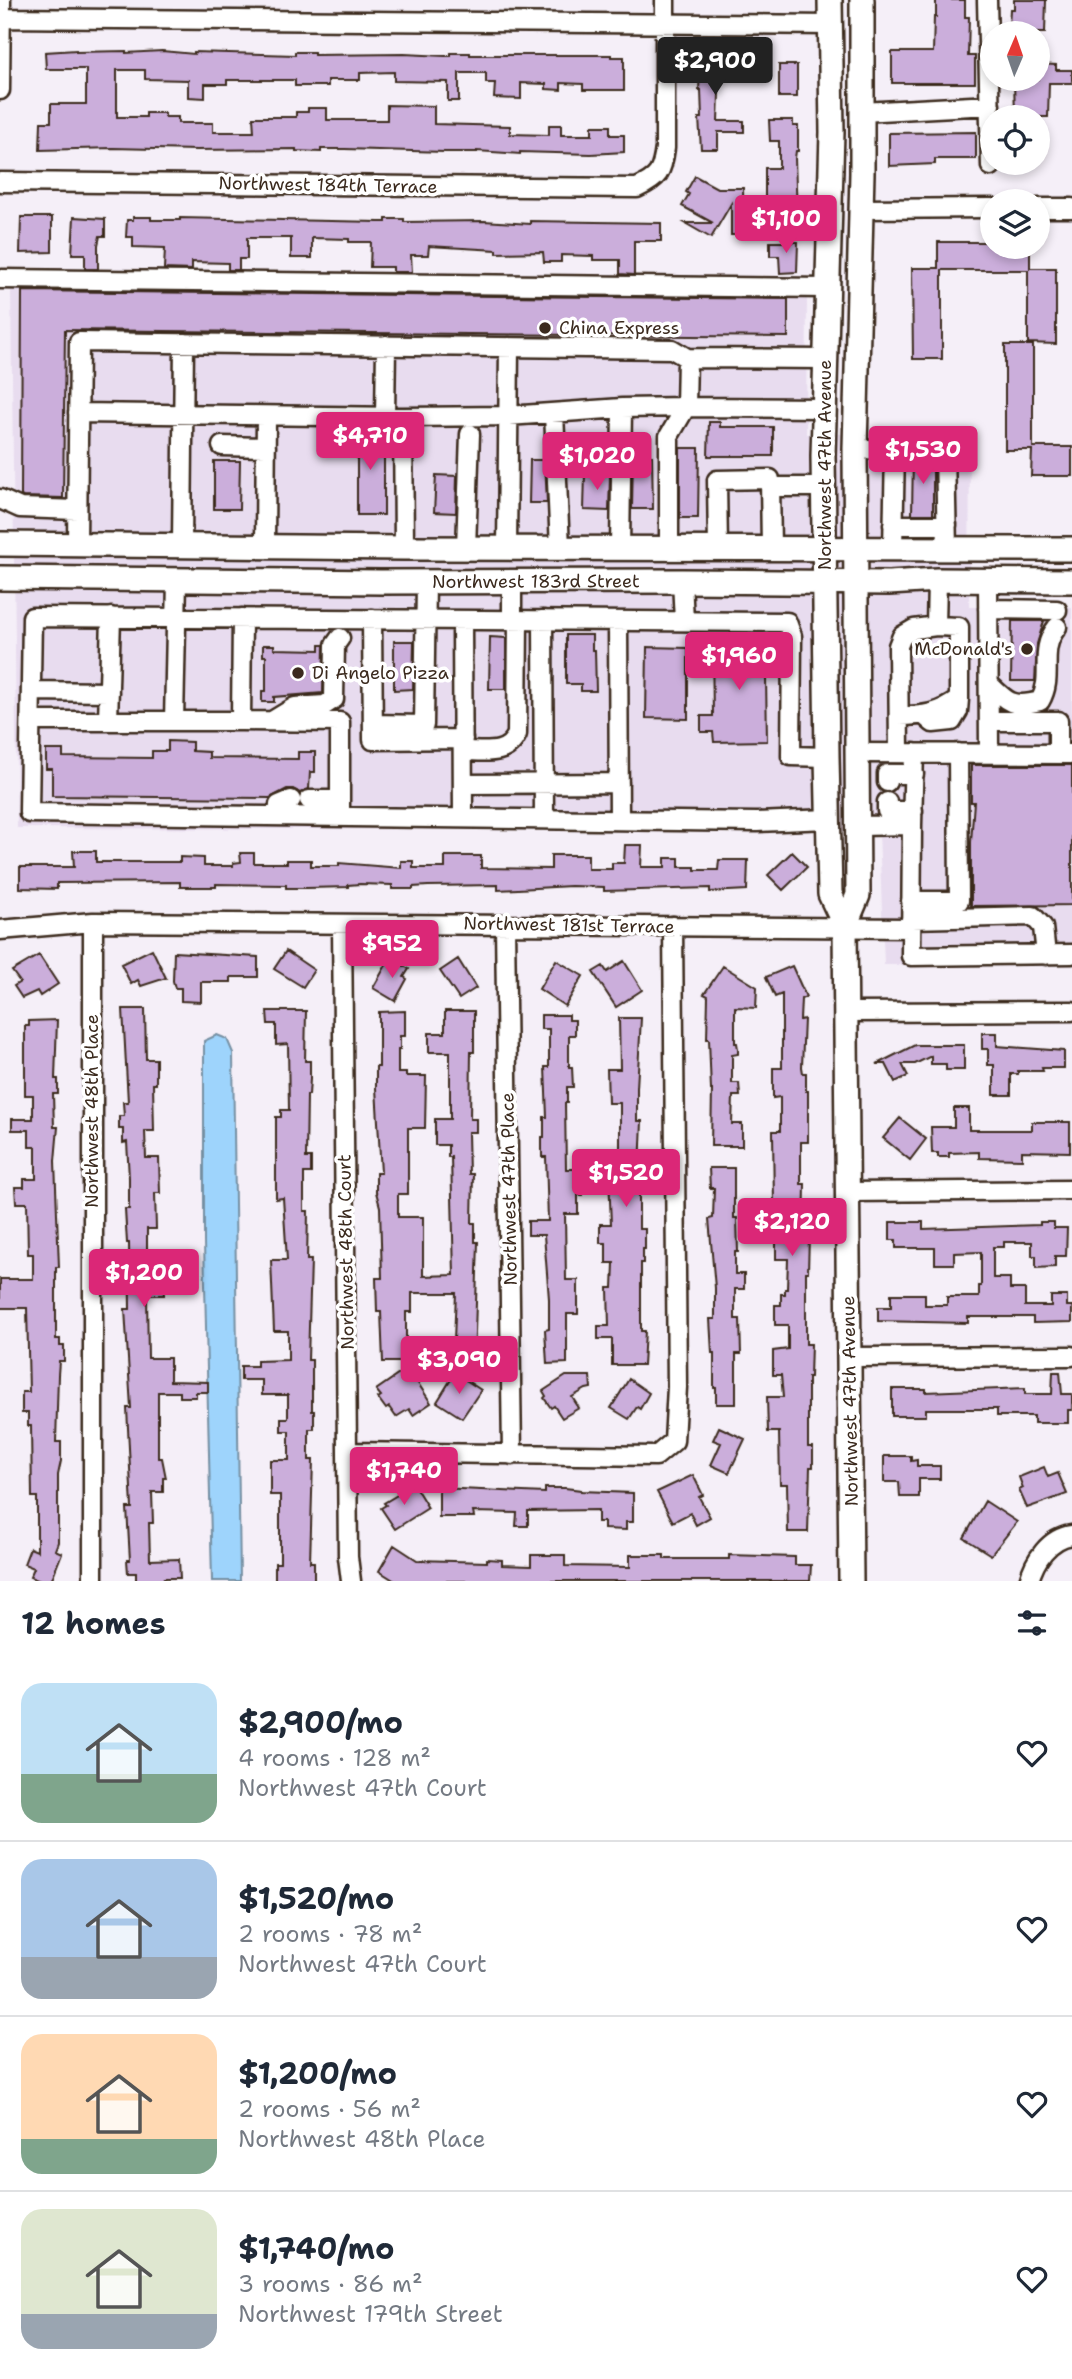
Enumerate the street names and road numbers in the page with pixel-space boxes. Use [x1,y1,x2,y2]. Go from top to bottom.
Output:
street label: Northwest 184th Terrace [218,171,438,199]
street label: Northwest 47th Avenue [813,360,837,570]
street label: Northwest 183rd Street [432,569,640,594]
street label: Northwest 181st Terrace [463,911,675,939]
street label: Northwest 48th Place [80,1014,104,1208]
street label: Northwest 47th Place [495,1092,523,1286]
street label: Northwest 48th Court [332,1154,360,1350]
street label: Northwest 47th Avenue [836,1295,864,1507]

